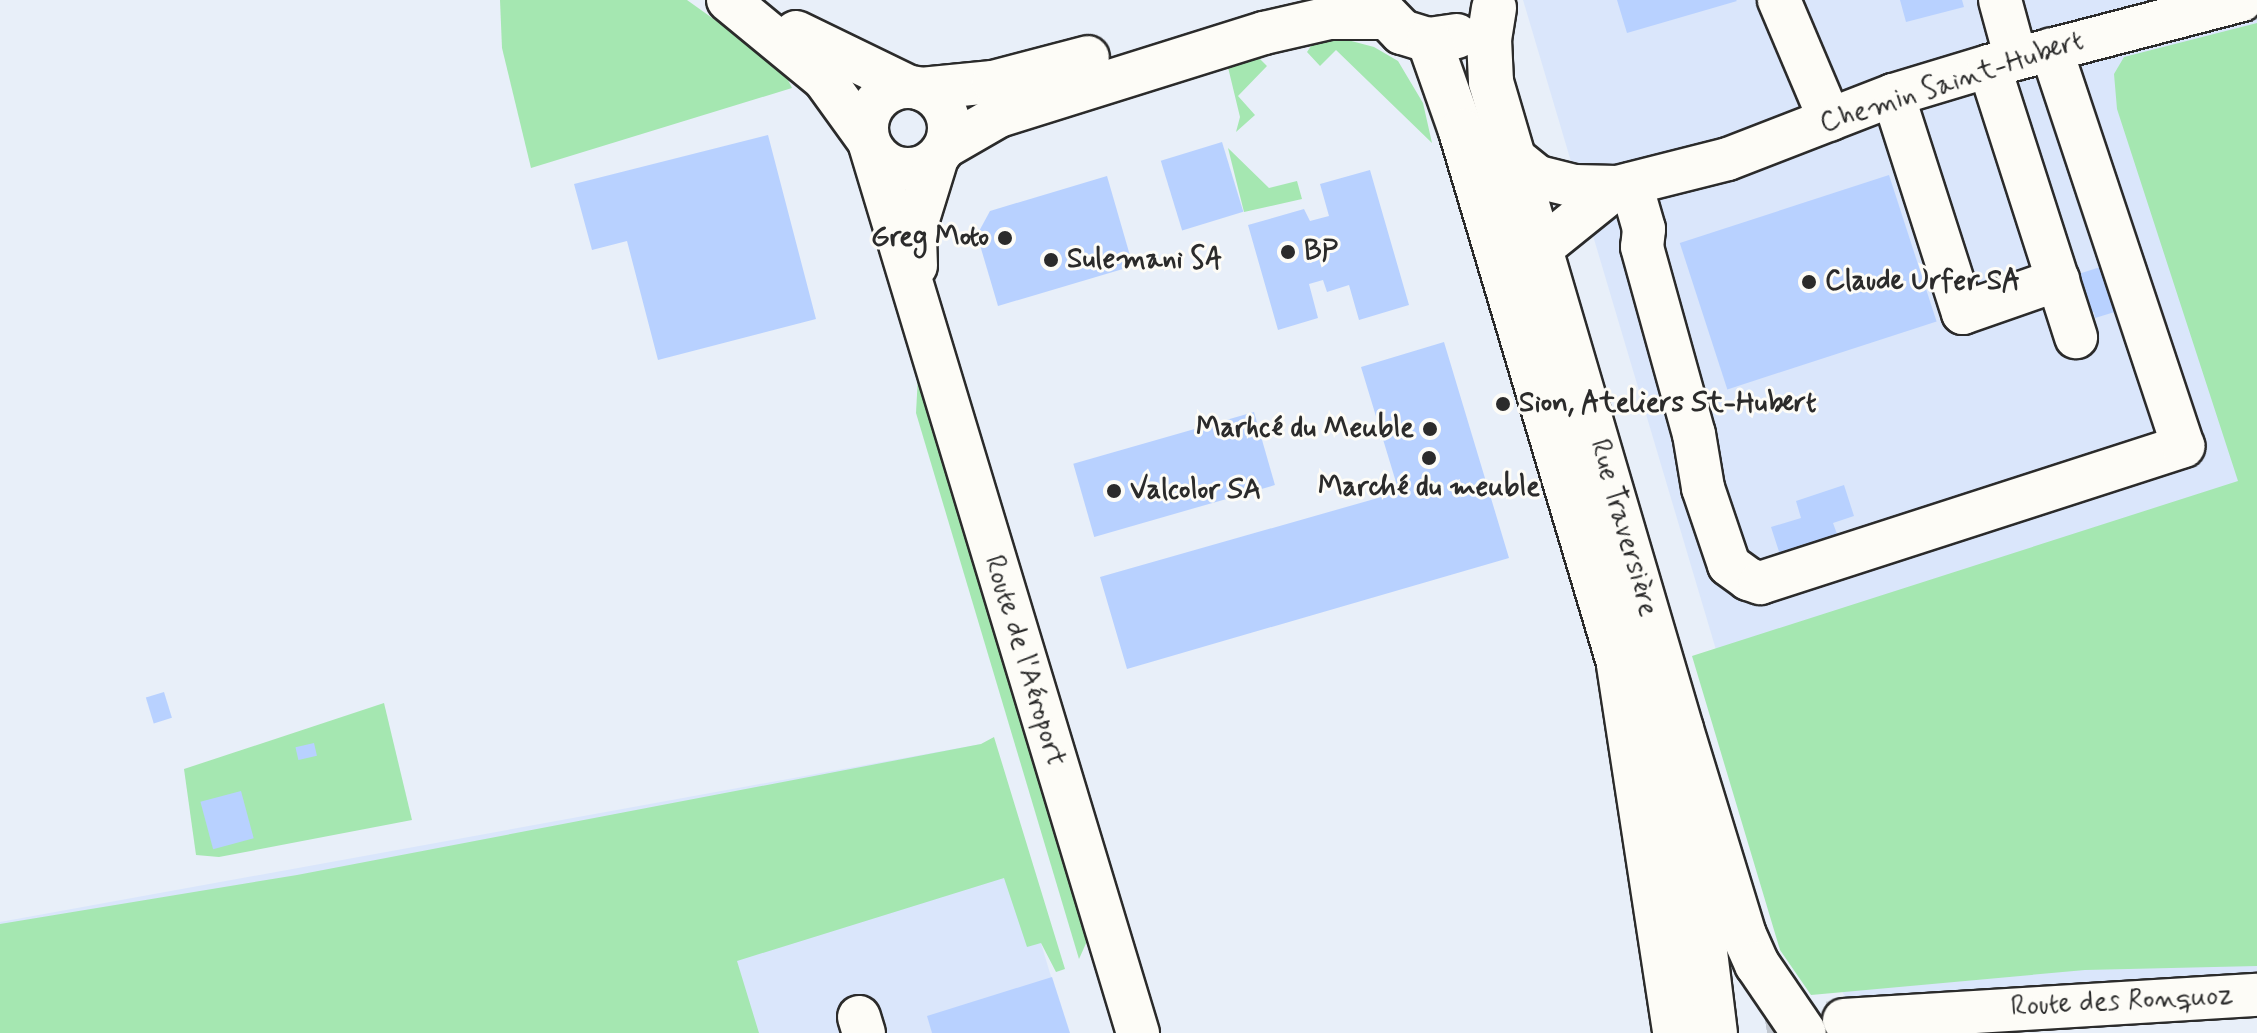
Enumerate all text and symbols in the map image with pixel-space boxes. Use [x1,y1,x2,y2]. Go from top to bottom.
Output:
street label: Chemin Saint-Hubert [1821,26,2083,140]
place label: Greg Moto [870,221,989,255]
marker: Greg Moto [996,229,1014,247]
place label: BP [1304,235,1338,269]
place label: Sulemani SA [1067,243,1224,277]
marker: BP [1279,243,1297,261]
marker: Sulemani SA [1042,251,1060,269]
place label: Claude Urfer SA [1825,265,2021,299]
marker: Claude Urfer SA [1800,273,1818,291]
place label: Sion, Ateliers St-Hubert [1519,387,1810,421]
marker: Sion, Ateliers St-Hubert [1494,395,1512,413]
place label: Marhcé du Meuble [1202,412,1414,446]
marker: Marhcé du Meuble [1421,420,1439,438]
street label: Rue Traversière [1582,437,1664,619]
marker: Marché du meuble [1420,449,1438,467]
place label: Marché du meuble [1323,471,1535,505]
place label: Valcolor SA [1130,474,1261,508]
marker: Valcolor SA [1105,482,1123,500]
street label: Route de l'Aéroport [976,552,1072,770]
street label: Route des Ronquoz [2016,980,2228,1024]

